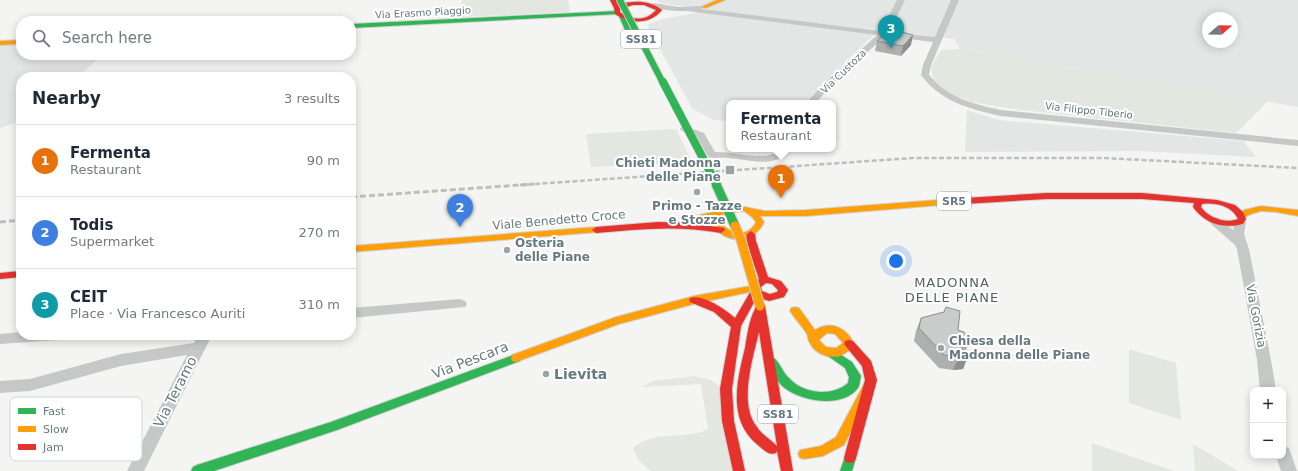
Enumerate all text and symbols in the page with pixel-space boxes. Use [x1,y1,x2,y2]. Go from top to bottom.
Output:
street label: Via Erasmo Piaggio [375,4,471,20]
north arrow [1202,12,1238,48]
pin: 3 [878,15,904,48]
search box [16,16,356,60]
icon: search [30,27,52,49]
text: Search here [62,29,152,47]
road number: SS81 [621,30,661,48]
street label: Via Custoza [818,47,868,96]
text: Nearby [32,88,101,108]
text: 3 results [284,91,340,106]
popup [726,100,836,152]
street label: Via Filippo Tiberio [1045,100,1133,121]
text: Fermenta [741,110,821,128]
text: Restaurant [741,128,812,143]
text: Fermenta [70,144,151,162]
text: 1 [40,153,50,168]
text: 90 m [307,153,340,168]
place label: Chieti Madonna delle Piane [615,156,721,184]
text: Restaurant [70,162,141,177]
marker: Chieti Madonna delle Piane [724,164,736,176]
pin: 1 [768,165,794,198]
marker: Primo - Tazze e Stozze [692,187,702,197]
road number: SR5 [937,192,971,210]
pin: 2 [447,194,473,227]
place label: Primo - Tazze e Stozze [652,199,742,227]
street label: Viale Benedetto Croce [492,207,626,233]
text: Todis [70,216,113,234]
text: 2 [40,225,50,240]
text: 270 m [298,225,340,240]
text: Supermarket [70,234,154,249]
place label: Osteria delle Piane [515,236,590,264]
marker: Osteria delle Piane [502,245,512,255]
your location [886,251,906,271]
district label: MADONNA DELLE PIANE [905,275,999,305]
street label: Via Gorizia [1243,283,1269,349]
text: CEIT [70,288,107,306]
text: 3 [40,297,50,312]
text: 310 m [298,297,340,312]
text: Place · Via Francesco Auriti [70,306,245,321]
place label: Chiesa della Madonna delle Piane [949,334,1090,362]
street label: Via Pescara [429,338,511,382]
marker: Chiesa della Madonna delle Piane [936,343,946,353]
street label: Via Teramo [150,354,200,430]
place label: Lievita [554,366,607,382]
marker: Lievita [541,369,551,379]
map controls [1250,387,1286,459]
button: + [1250,387,1286,423]
legend [10,397,142,461]
text: Fast [43,405,66,418]
road number: SS81 [758,405,798,423]
text: Slow [43,423,69,436]
button: − [1250,423,1286,459]
text: Jam [42,441,64,454]

